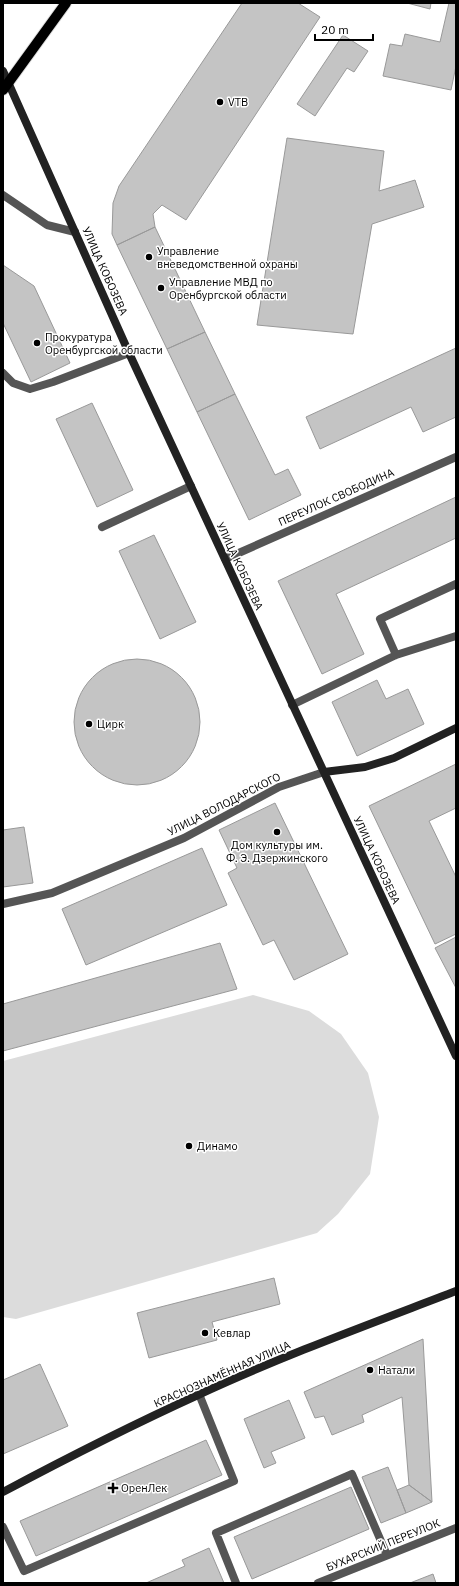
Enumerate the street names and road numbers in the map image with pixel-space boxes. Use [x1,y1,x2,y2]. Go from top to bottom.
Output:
street label: УЛИЦА КОБОЗЕВА [79,225,131,317]
street label: ПЕРЕУЛОК СВОБОДИНА [276,465,396,529]
street label: УЛИЦА КОБОЗЕВА [213,520,267,612]
street label: УЛИЦА ВОЛОДАРСКОГО [165,769,283,839]
street label: УЛИЦА КОБОЗЕВА [350,814,404,906]
street label: КРАСНОЗНАМЁННАЯ УЛИЦА [152,1338,292,1410]
street label: БУХАРСКИЙ ПЕРЕУЛОК [324,1516,442,1574]

